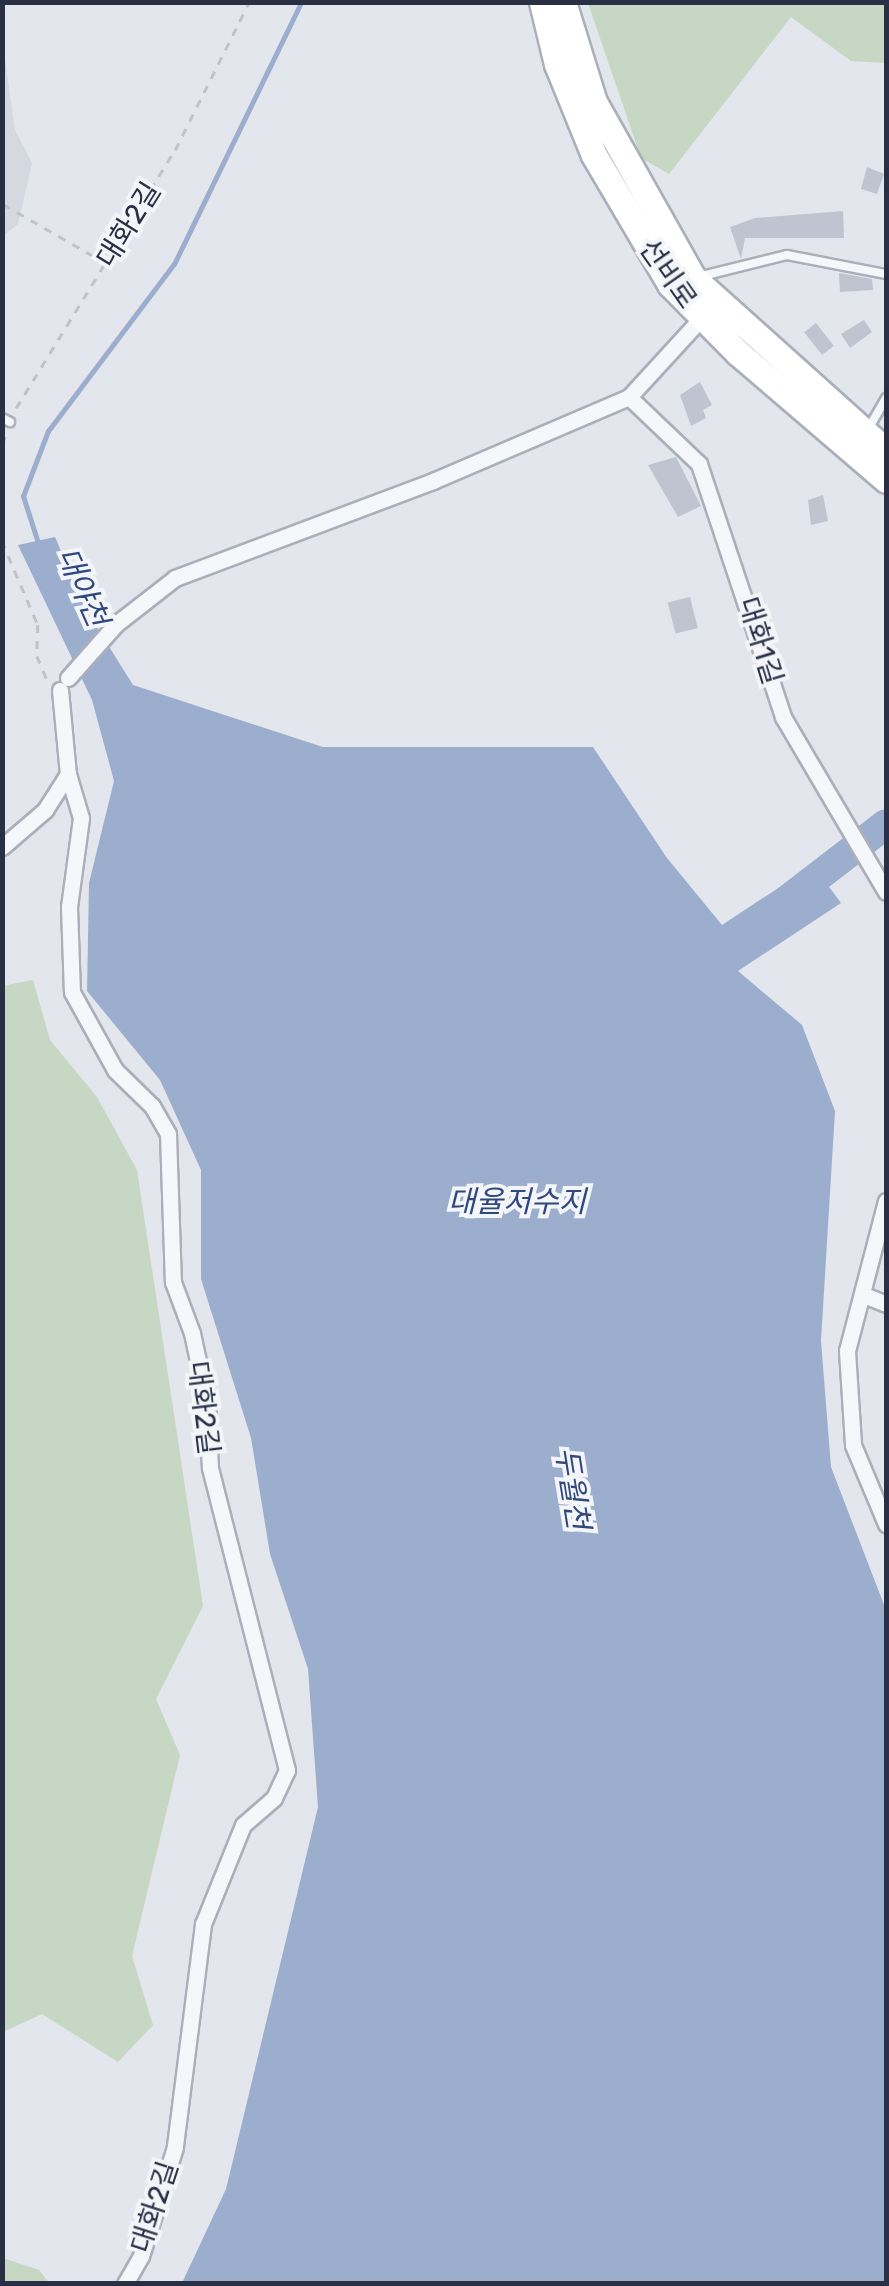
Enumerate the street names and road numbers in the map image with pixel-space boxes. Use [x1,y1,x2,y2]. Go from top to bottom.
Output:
street label: 대화2길 [90,176,168,274]
street label: 선비로 [632,233,704,315]
street label: 대화1길 [731,593,789,689]
street label: 대화2길 [181,1359,225,1457]
street label: 대화2길 [125,2157,185,2257]

